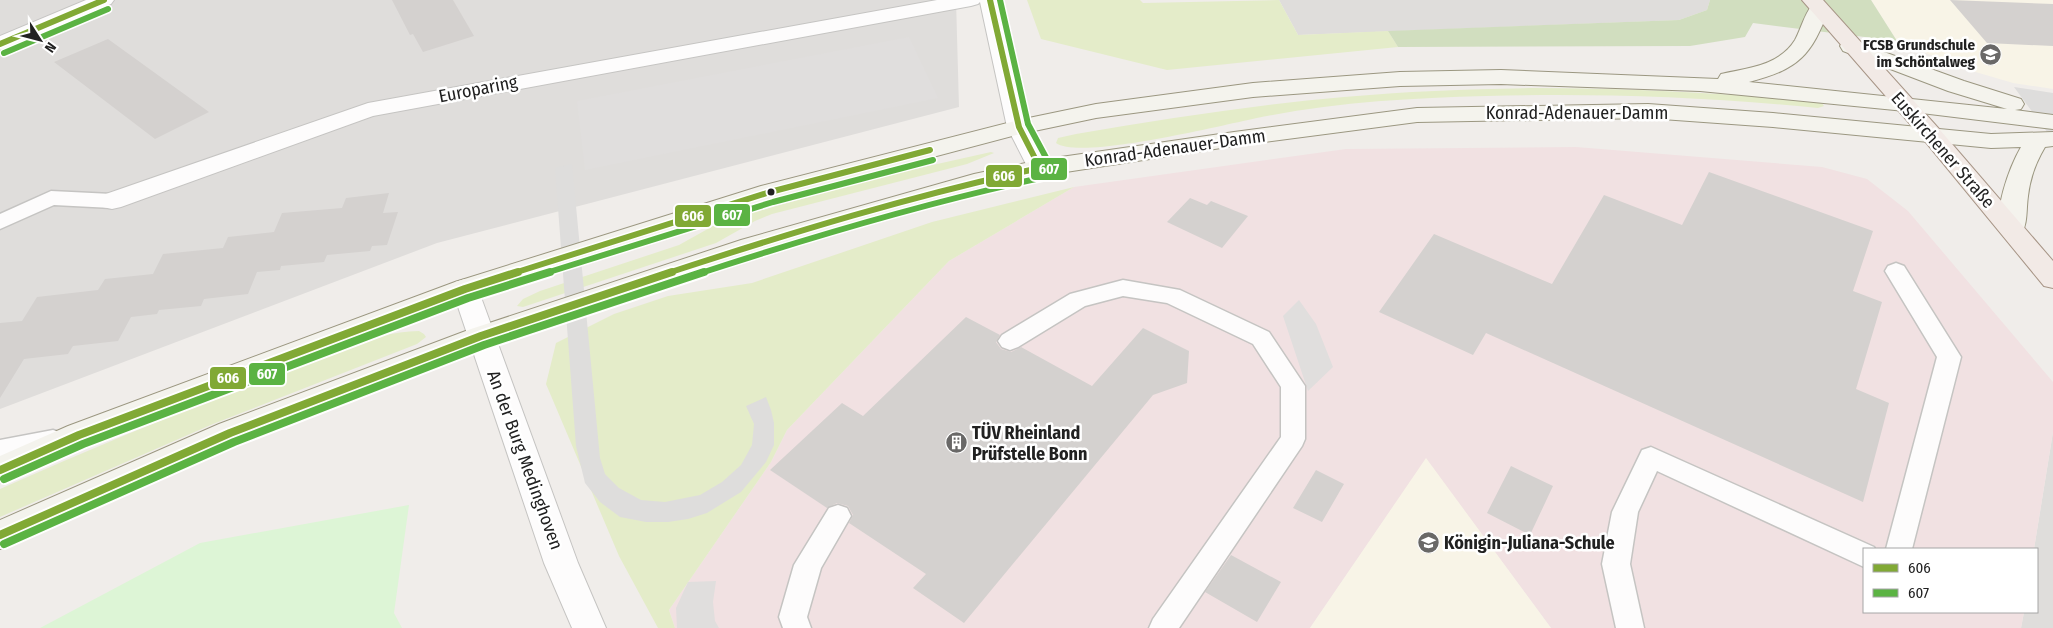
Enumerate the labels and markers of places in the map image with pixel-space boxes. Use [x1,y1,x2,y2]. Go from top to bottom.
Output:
place label: FCSB Grundschule im Schöntalweg [1863,36,1976,71]
school or university icon: FCSB Grundschule im Schöntalweg [1979,42,2003,66]
unlabelled marker [766,187,776,197]
place label: TÜV Rheinland Prüfstelle Bonn [972,422,1087,465]
building icon: TÜV Rheinland Prüfstelle Bonn [944,431,968,455]
school or university icon: Königin-Juliana-Schule [1416,531,1440,555]
place label: Königin-Juliana-Schule [1444,532,1615,554]

